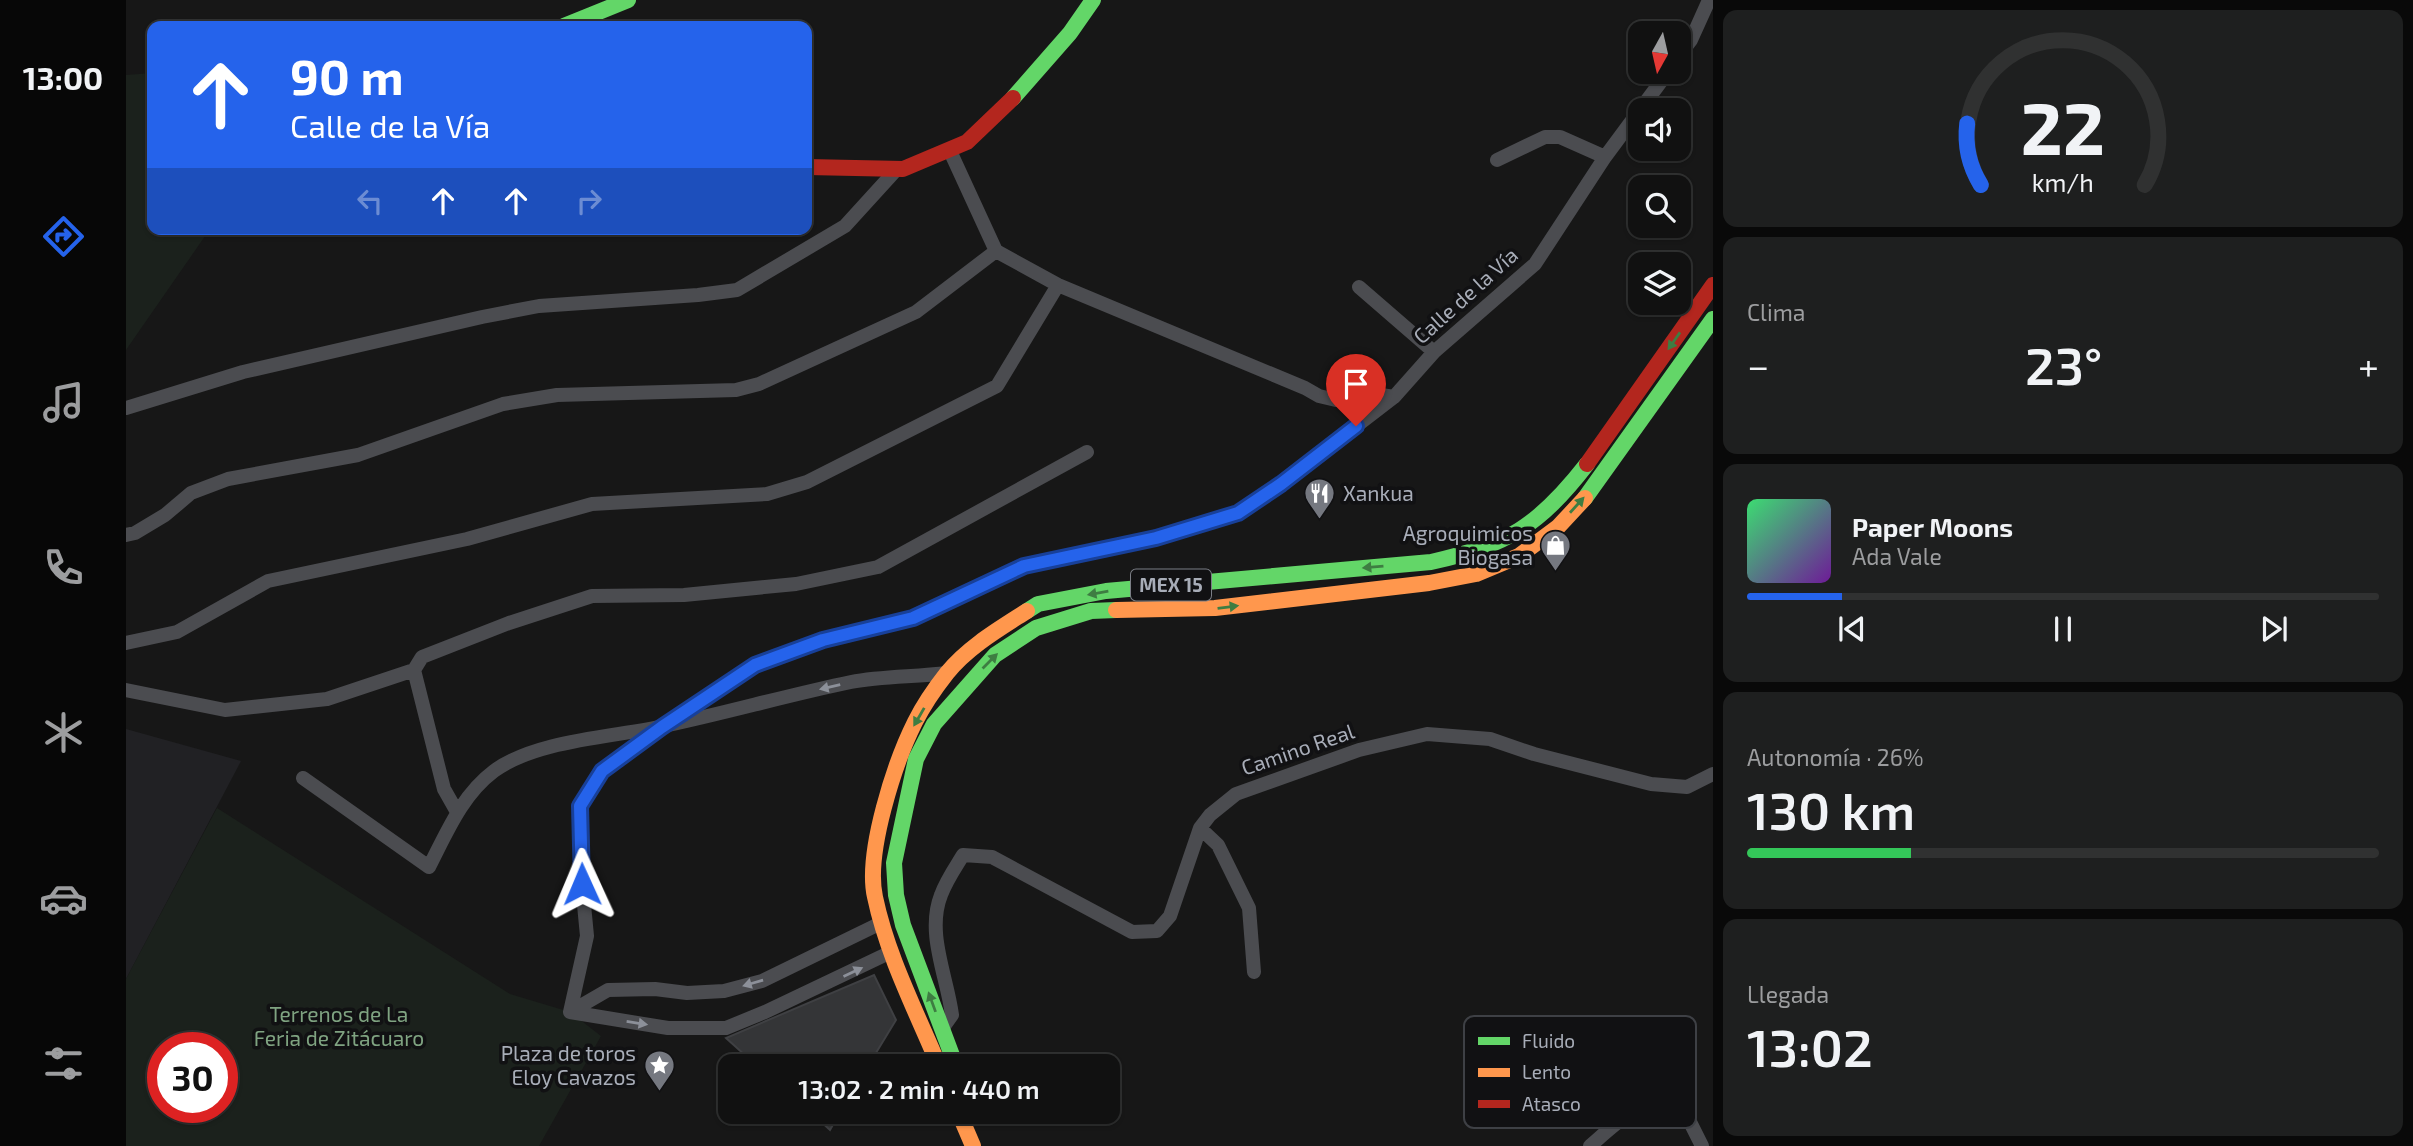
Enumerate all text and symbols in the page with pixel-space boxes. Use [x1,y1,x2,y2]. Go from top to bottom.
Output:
north arrow [1628,21,1690,84]
map controls [1628,21,1691,315]
text: 90 m [290,46,404,105]
icon: ahead [175,49,266,140]
text: 13:00 [23,58,103,96]
text: 22 [2021,82,2105,170]
button: sound [1628,98,1691,161]
text: Calle de la Vía [290,106,490,144]
text: km/h [2032,166,2094,196]
button: search [1628,175,1691,238]
icon: left [351,182,389,220]
icon: ahead [424,182,462,220]
icon: ahead [497,182,535,220]
icon: right [570,182,608,220]
icon: directions [39,212,88,261]
street label: Calle de la Vía [1408,242,1522,348]
button: layers [1628,252,1691,315]
text: Clima [1747,298,1805,326]
one-way arrow [1667,332,1681,350]
text: 23° [2025,333,2102,395]
text: − [1747,342,1769,388]
text: + [2358,342,2379,388]
pin [1326,354,1386,426]
icon: arrive [1337,365,1375,403]
icon: music [39,378,88,427]
restaurant icon: Xankua [1303,477,1337,521]
place label: Xankua [1343,480,1414,505]
one-way arrow [1569,497,1585,514]
text: Paper Moons [1852,511,2013,542]
place label: Agroquimicos Biogasa [1403,520,1533,569]
shop icon: Agroquimicos Biogasa [1539,529,1573,573]
text: Ada Vale [1852,542,1942,570]
icon: phone [39,543,88,592]
one-way arrow [1362,562,1384,573]
road number: MEX 15 [1131,570,1211,600]
one-way arrow [1087,588,1109,599]
one-way arrow [1217,601,1239,612]
icon: previous [1833,610,1871,648]
icon: pause [2044,610,2082,648]
icon: next [2255,610,2293,648]
one-way arrow [981,653,998,670]
one-way arrow [819,682,841,693]
one-way arrow [913,707,925,726]
icon: climate [39,708,88,757]
street label: Camino Real [1238,717,1358,780]
text: Autonomía · 26% [1747,743,1924,771]
text: 130 km [1747,778,1915,840]
position arrow [545,847,619,921]
icon: car [39,874,88,923]
one-way arrow [843,966,863,977]
one-way arrow [742,979,763,989]
text: Llegada [1747,980,1829,1008]
one-way arrow [926,992,937,1013]
park label: Terrenos de La Feria de Zitácuaro [254,1001,424,1050]
text: 13:02 [1747,1015,1873,1077]
legend [1464,1016,1696,1128]
one-way arrow [626,1018,648,1029]
text: Fluido [1522,1029,1575,1052]
speed limit sign: 30 [147,1032,238,1123]
icon: filters [39,1039,88,1088]
place label: Plaza de toros Eloy Cavazos [501,1040,636,1089]
place icon: Plaza de toros Eloy Cavazos [642,1049,676,1093]
text: Lento [1522,1060,1571,1083]
text: 13:02 · 2 min · 440 m [798,1073,1040,1104]
text: Atasco [1522,1092,1581,1115]

